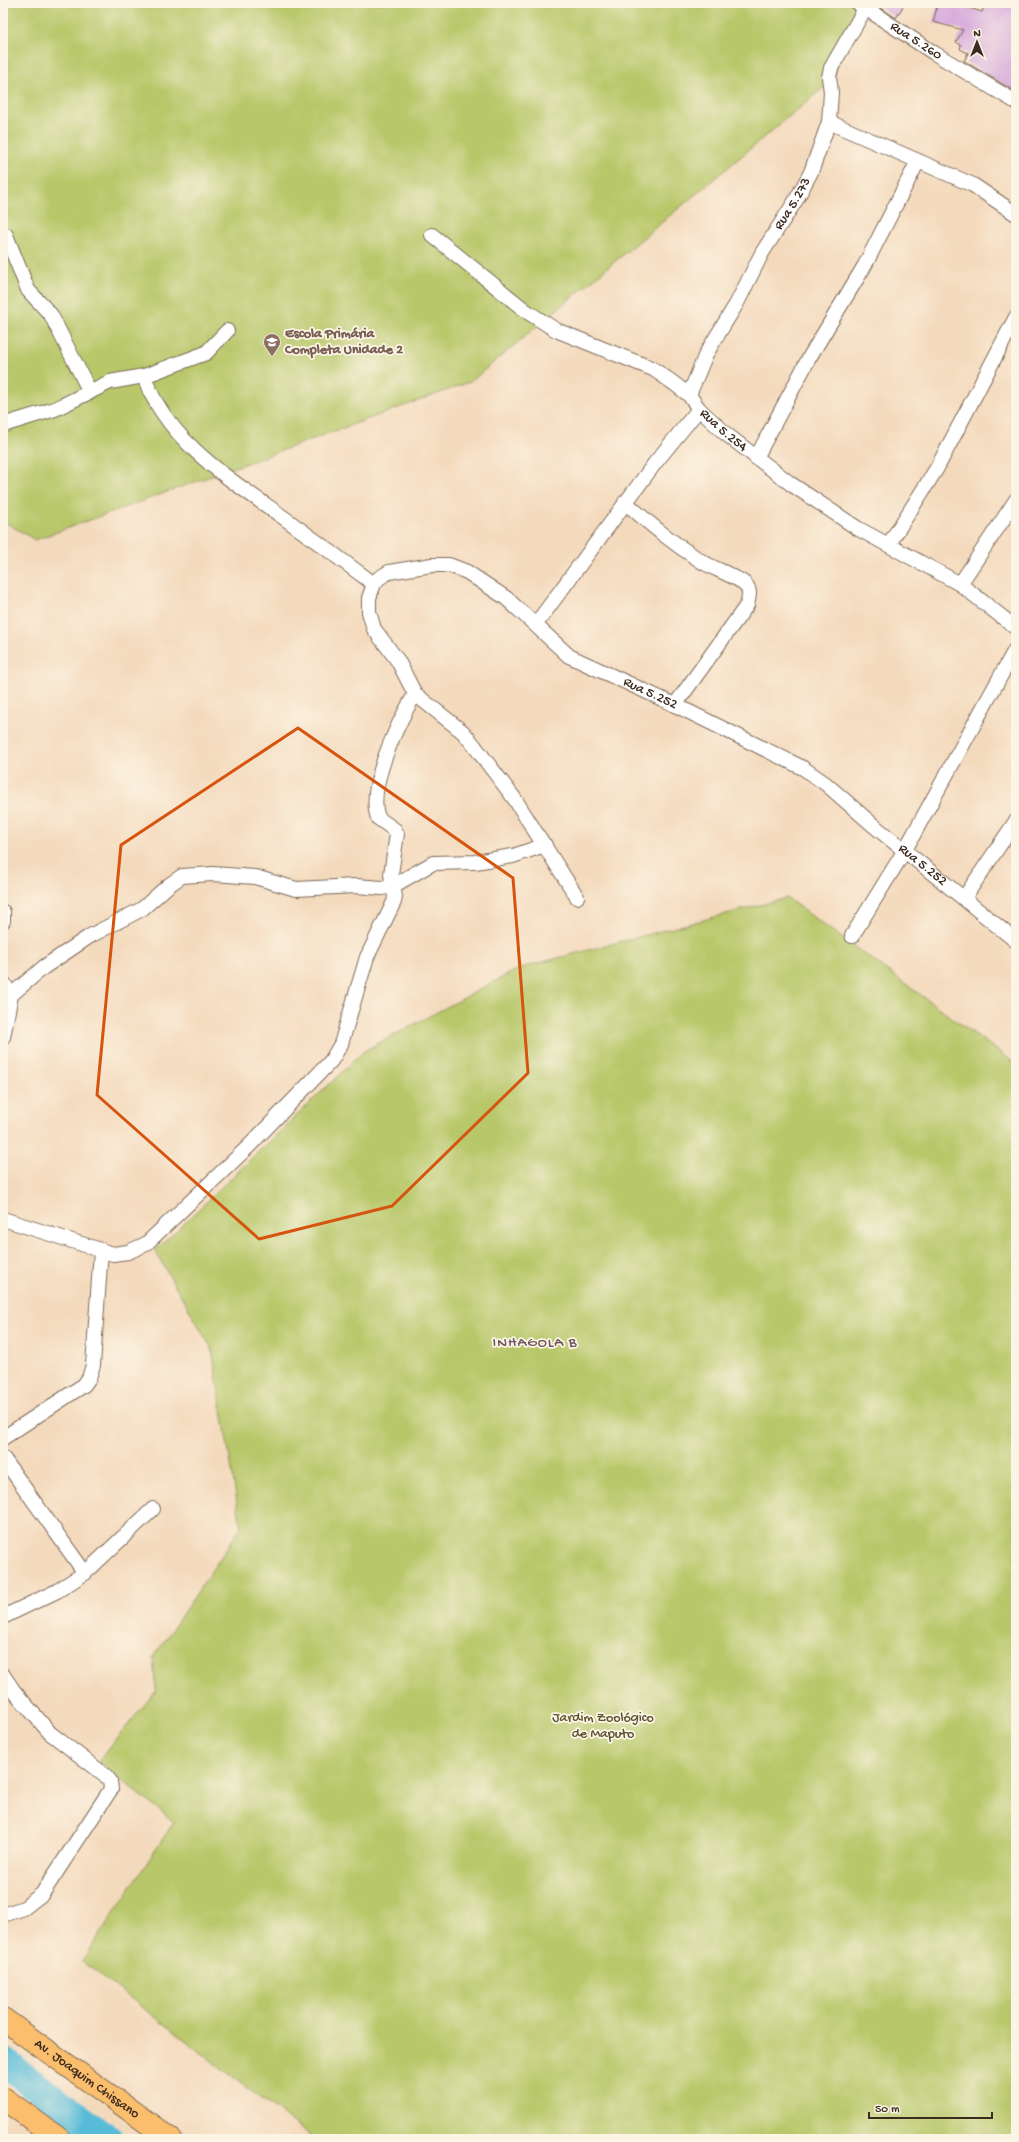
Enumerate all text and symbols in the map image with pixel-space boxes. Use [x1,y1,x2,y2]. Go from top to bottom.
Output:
street label: Rua 5.260 [887,18,945,64]
north arrow [957,22,997,62]
text: N [973,28,981,40]
street label: Rua 5.273 [770,175,815,233]
place label: Escola Primária Completa Unidade 2 [284,326,403,359]
school or university icon: Escola Primária Completa Unidade 2 [262,332,282,357]
street label: Rua 5.254 [696,405,751,456]
street label: Rua 5.252 [620,674,680,713]
street label: Rua 5.252 [895,840,950,890]
district label: INHAGOLA B [493,1334,577,1352]
park label: Jardim Zoológico de Maputo [552,1710,654,1743]
street label: Av. Joaquim Chissano [30,2035,143,2123]
scale bar [869,2094,992,2120]
text: 50 m [875,2103,900,2117]

